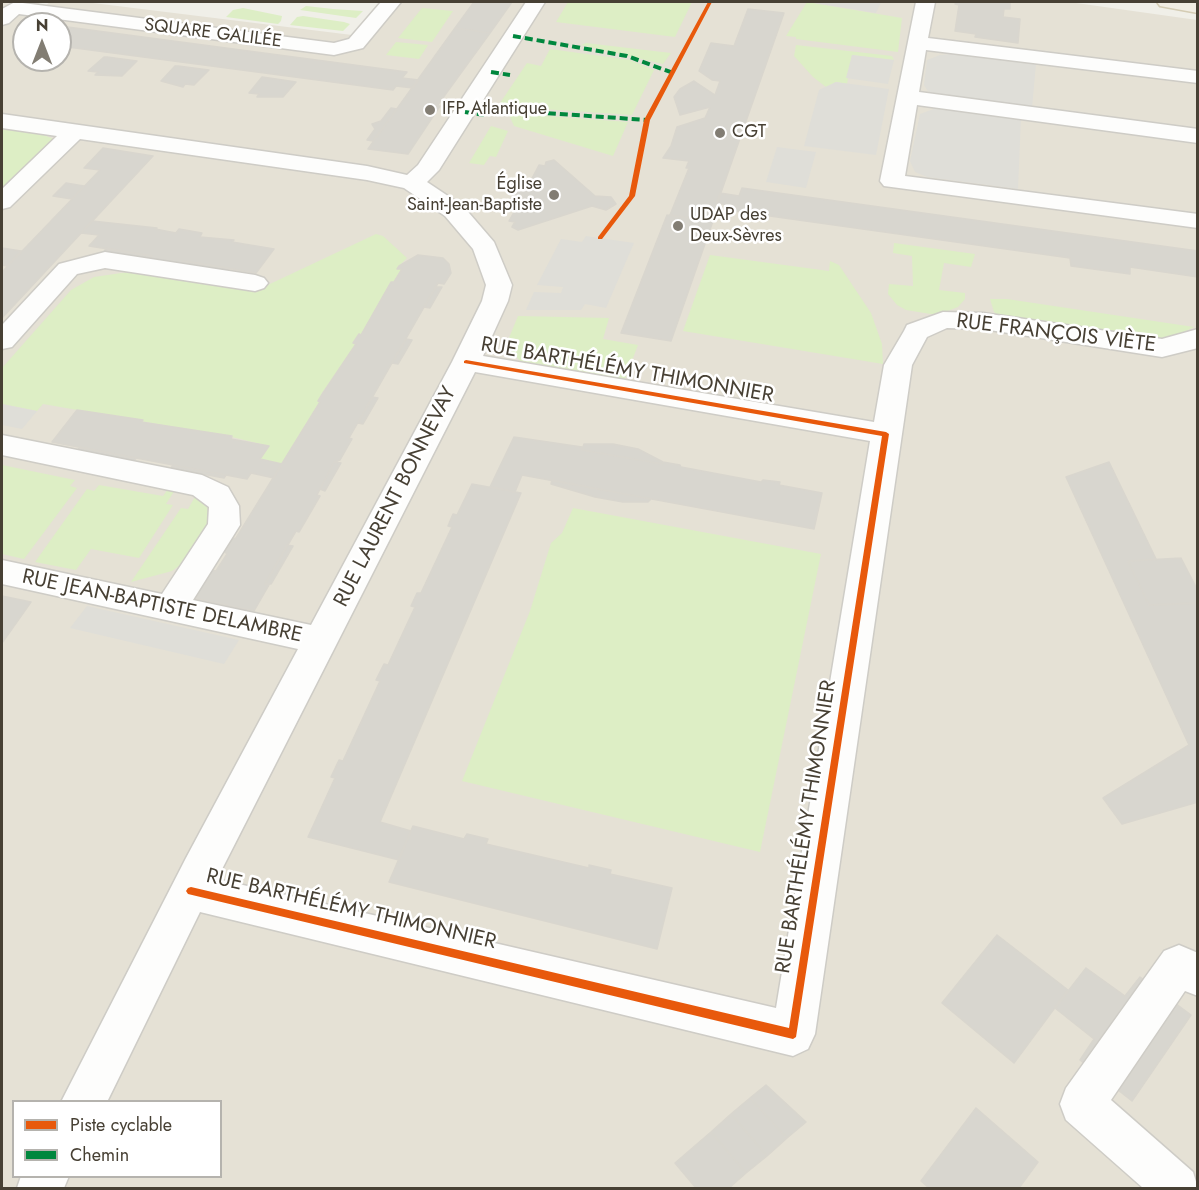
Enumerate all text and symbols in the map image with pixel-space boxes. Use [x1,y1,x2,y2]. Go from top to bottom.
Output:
north arrow [12,12,72,72]
text: N [36,14,48,37]
street label: SQUARE GALILÉE [143,15,283,53]
place label: IFP Atlantique [442,99,547,121]
marker: IFP Atlantique [423,103,437,117]
place label: CGT [732,122,766,144]
marker: CGT [713,126,727,140]
place label: Église Saint-Jean-Baptiste [407,174,542,216]
marker: Église Saint-Jean-Baptiste [547,188,561,202]
place label: UDAP des Deux-Sèvres [690,205,782,248]
marker: UDAP des Deux-Sèvres [671,219,685,233]
street label: RUE FRANÇOIS VIÈTE [955,309,1157,359]
street label: RUE BARTHÉLÉMY THIMONNIER [479,333,775,409]
street label: RUE LAURENT BONNEVAY [329,383,463,611]
street label: RUE JEAN-BAPTISTE DELAMBRE [20,565,304,649]
street label: RUE BARTHÉLÉMY THIMONNIER [771,678,843,976]
street label: RUE BARTHÉLÉMY THIMONNIER [204,864,498,956]
legend [12,1100,222,1178]
text: Piste cyclable [70,1112,172,1138]
text: Chemin [70,1142,129,1168]

